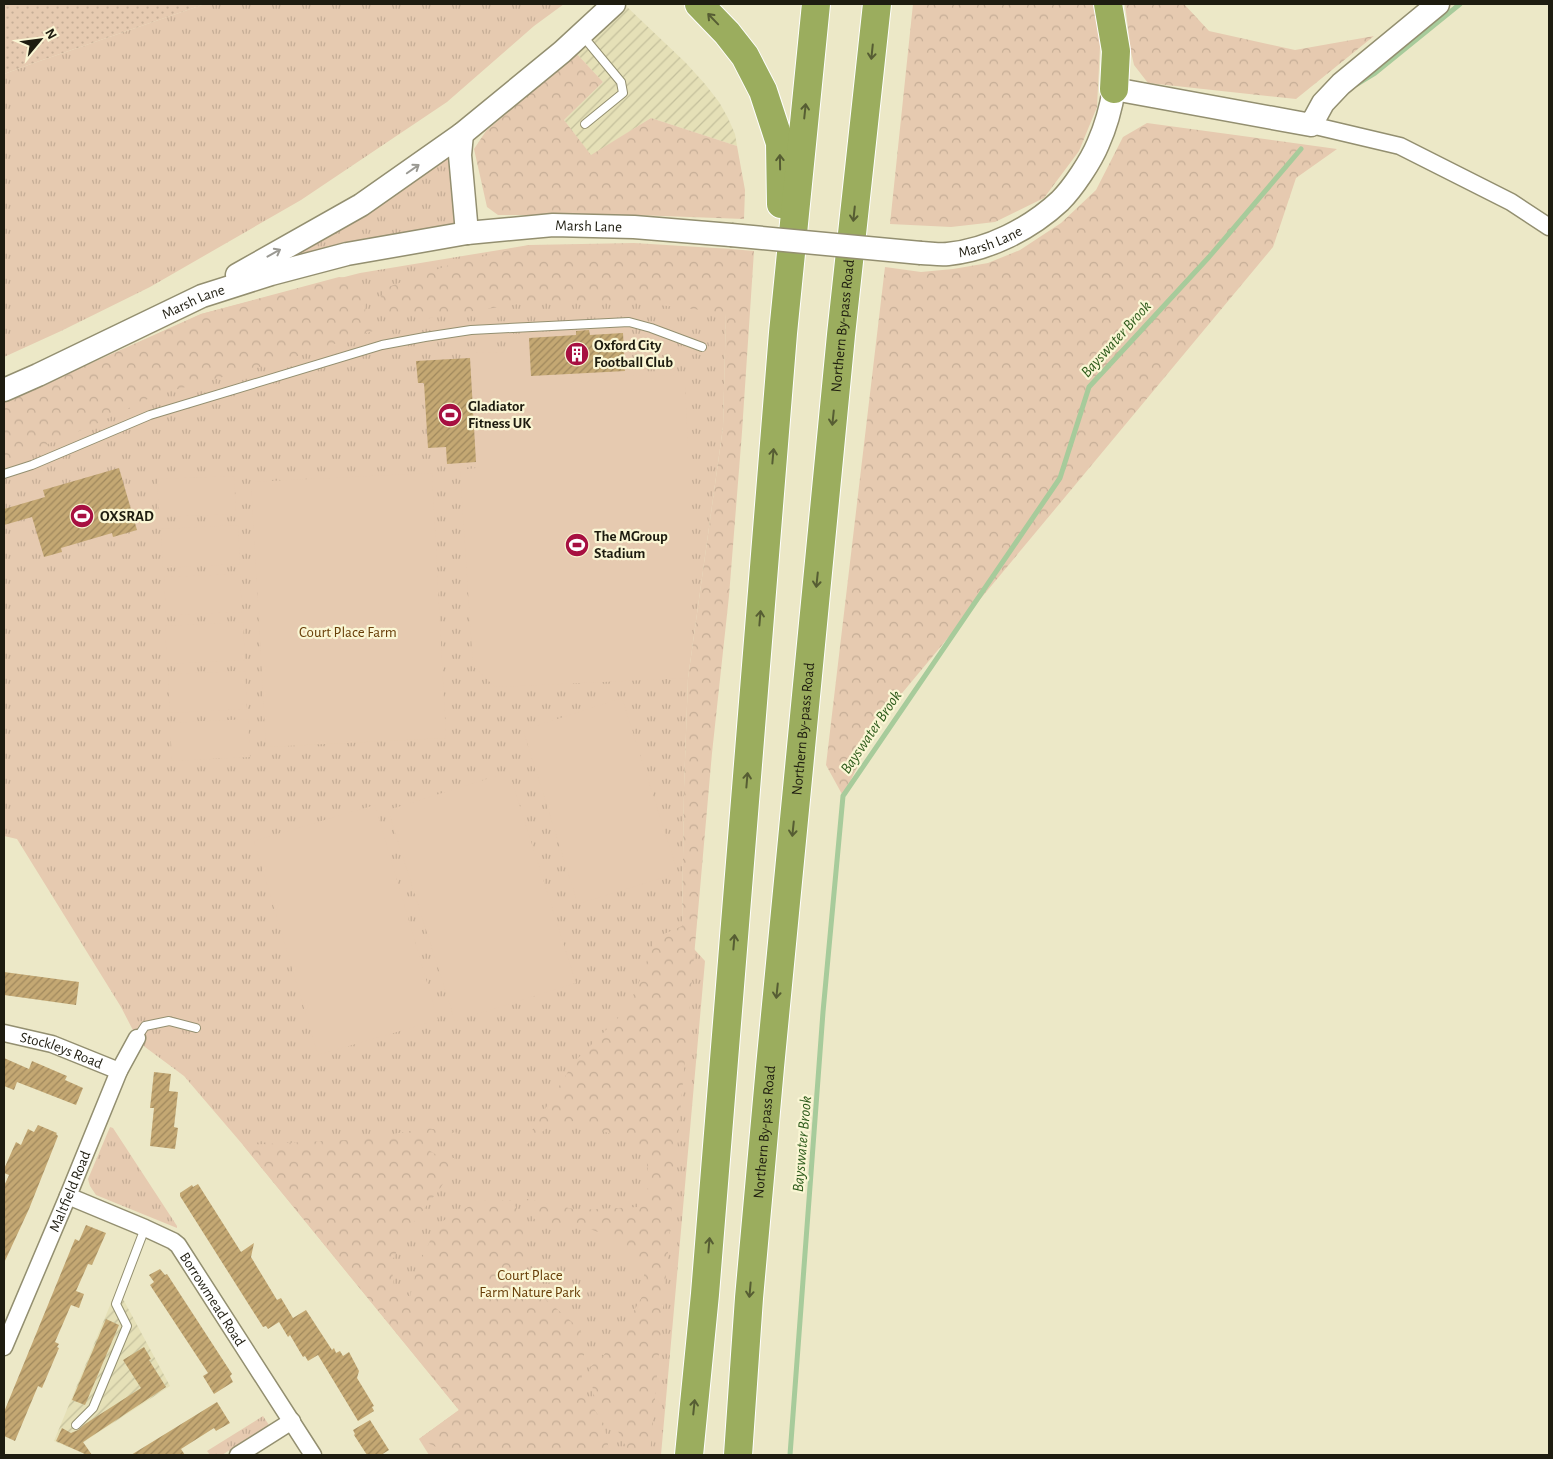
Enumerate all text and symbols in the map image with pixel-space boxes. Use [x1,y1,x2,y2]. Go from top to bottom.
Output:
one-way arrow [707,12,719,25]
north arrow [15,15,65,65]
text: N [42,27,59,42]
one-way arrow [867,44,877,60]
one-way arrow [801,103,810,119]
one-way arrow [775,154,785,170]
one-way arrow [406,164,420,174]
one-way arrow [849,205,859,221]
street label: Marsh Lane [555,218,622,234]
street label: Marsh Lane [957,223,1025,260]
one-way arrow [266,248,281,258]
street label: Northern By-pass Road [828,259,857,393]
street label: Marsh Lane [159,282,227,322]
water label: Bayswater Brook [1078,298,1154,380]
place label: Oxford City Football Club [594,338,673,370]
building icon: Oxford City Football Club [564,341,590,367]
place label: Gladiator Fitness UK [468,399,531,431]
sports icon: Gladiator Fitness UK [437,402,463,428]
one-way arrow [828,410,837,426]
one-way arrow [768,448,778,464]
sports icon: OXSRAD [69,503,95,529]
place label: OXSRAD [100,509,154,524]
place label: The MGroup Stadium [594,529,668,561]
sports icon: The MGroup Stadium [564,532,590,558]
one-way arrow [812,572,822,588]
one-way arrow [755,610,765,626]
park label: Court Place Farm [299,625,397,640]
street label: Northern By-pass Road [789,662,817,796]
water label: Bayswater Brook [837,687,905,777]
one-way arrow [742,772,752,788]
one-way arrow [788,821,798,837]
one-way arrow [729,934,738,950]
one-way arrow [772,982,782,998]
street label: Stockleys Road [19,1029,105,1071]
street label: Northern By-pass Road [751,1065,778,1199]
water label: Bayswater Brook [790,1095,814,1193]
street label: Maltfield Road [46,1148,93,1234]
one-way arrow [704,1237,714,1253]
street label: Borrowmead Road [177,1250,248,1349]
park label: Court Place Farm Nature Park [479,1268,581,1300]
one-way arrow [745,1281,755,1297]
one-way arrow [689,1399,699,1415]

